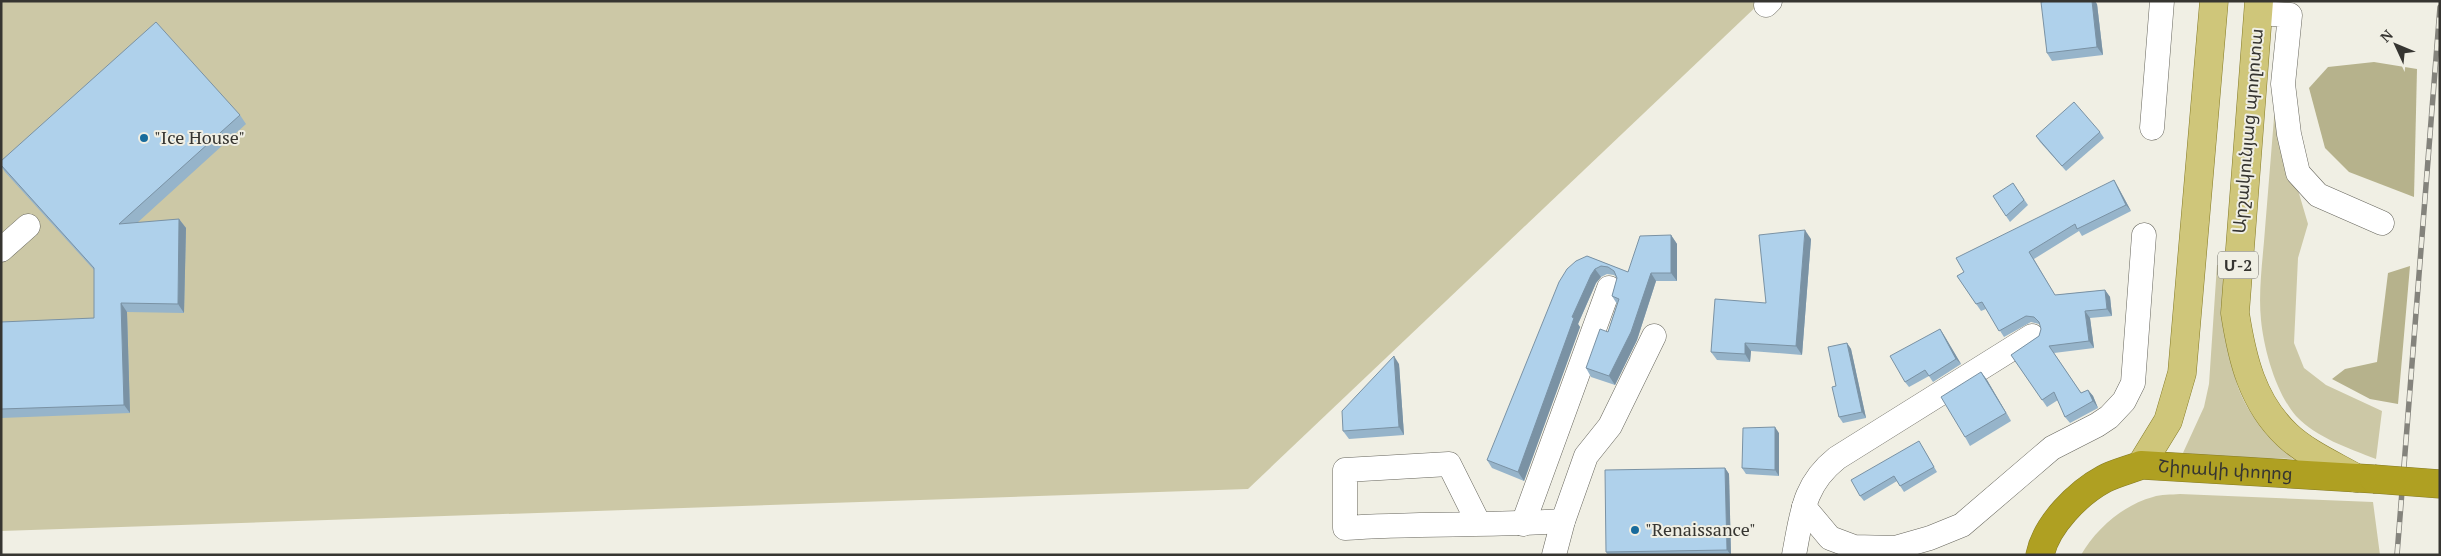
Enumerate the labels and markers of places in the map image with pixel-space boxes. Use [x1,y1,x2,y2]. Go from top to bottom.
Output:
place label: "Ice House" [154,125,245,149]
marker: "Ice House" [138,132,150,144]
place label: "Renaissance" [1645,517,1756,541]
marker: "Renaissance" [1629,524,1641,536]

